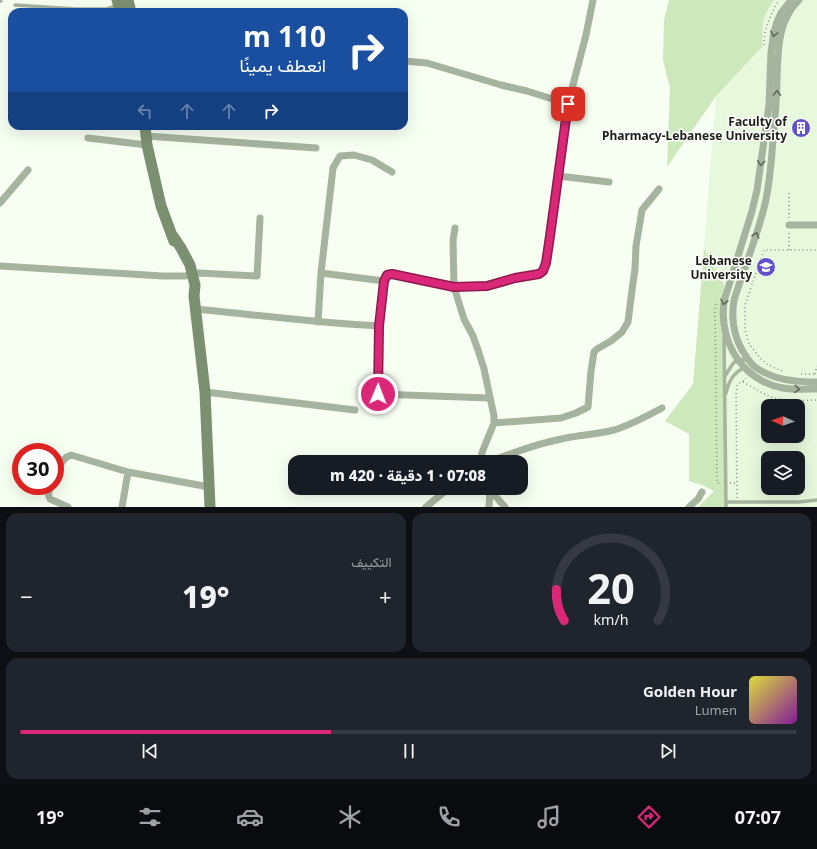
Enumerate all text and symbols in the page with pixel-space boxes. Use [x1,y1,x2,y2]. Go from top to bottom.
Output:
text: 110 m [243,17,326,55]
icon: right [340,24,392,76]
one-way arrow [770,31,778,37]
text: انعطف يمينًا [240,53,326,77]
pin [551,87,585,121]
one-way arrow [772,90,781,96]
icon: arrive [557,93,579,115]
icon: left [134,100,156,122]
icon: ahead [176,100,198,122]
icon: ahead [218,100,240,122]
icon: right [260,100,282,122]
place label: Faculty of Pharmacy-Lebanese University [602,113,788,144]
building icon: Faculty of Pharmacy-Lebanese University [790,117,812,139]
one-way arrow [757,160,766,166]
one-way arrow [751,231,760,238]
place label: Lebanese University [690,252,752,283]
school or university icon: Lebanese University [755,256,777,278]
one-way arrow [721,299,729,305]
position arrow [357,373,399,415]
one-way arrow [794,384,800,393]
north arrow [761,399,805,443]
map controls [761,399,805,495]
speed limit sign: 30 [12,443,64,495]
button: layers [761,451,805,495]
text: 07:08 · 1 دقيقة · 420 m [330,465,486,485]
text: التكييف [351,553,392,571]
text: 20 [587,559,635,615]
text: 19° [182,576,229,617]
text: − [20,581,33,611]
text: + [379,581,392,611]
text: km/h [594,609,629,628]
text: Golden Hour [643,681,737,701]
text: Lumen [695,701,737,719]
icon: previous [139,740,161,762]
icon: pause [398,740,420,762]
icon: next [657,740,679,762]
icon: filters [136,803,164,831]
icon: car [236,803,264,831]
icon: climate [336,803,364,831]
icon: phone [435,803,463,831]
icon: music [535,803,563,831]
icon: directions [635,803,663,831]
text: 19° [36,805,64,829]
text: 07:07 [735,805,781,829]

